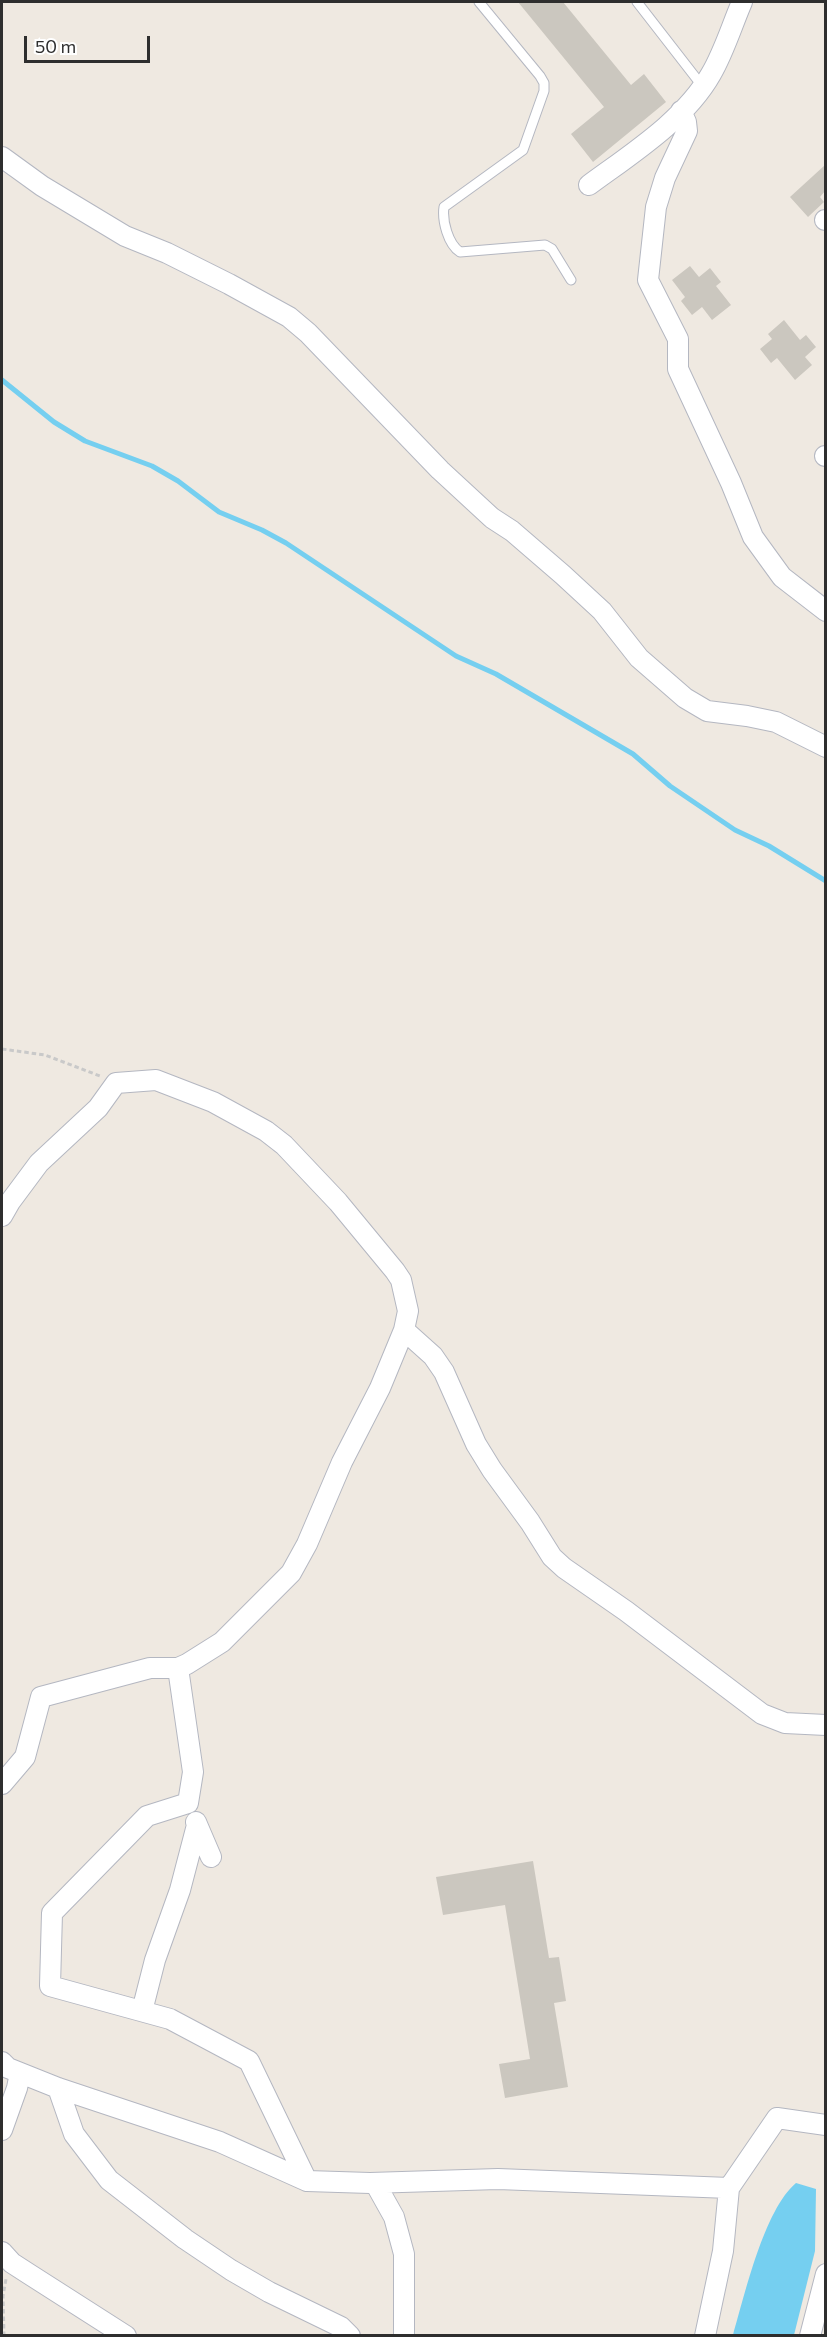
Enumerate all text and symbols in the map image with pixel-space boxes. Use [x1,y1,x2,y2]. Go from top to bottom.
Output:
scale bar [27,24,153,62]
text: 50 m [35,35,76,57]

